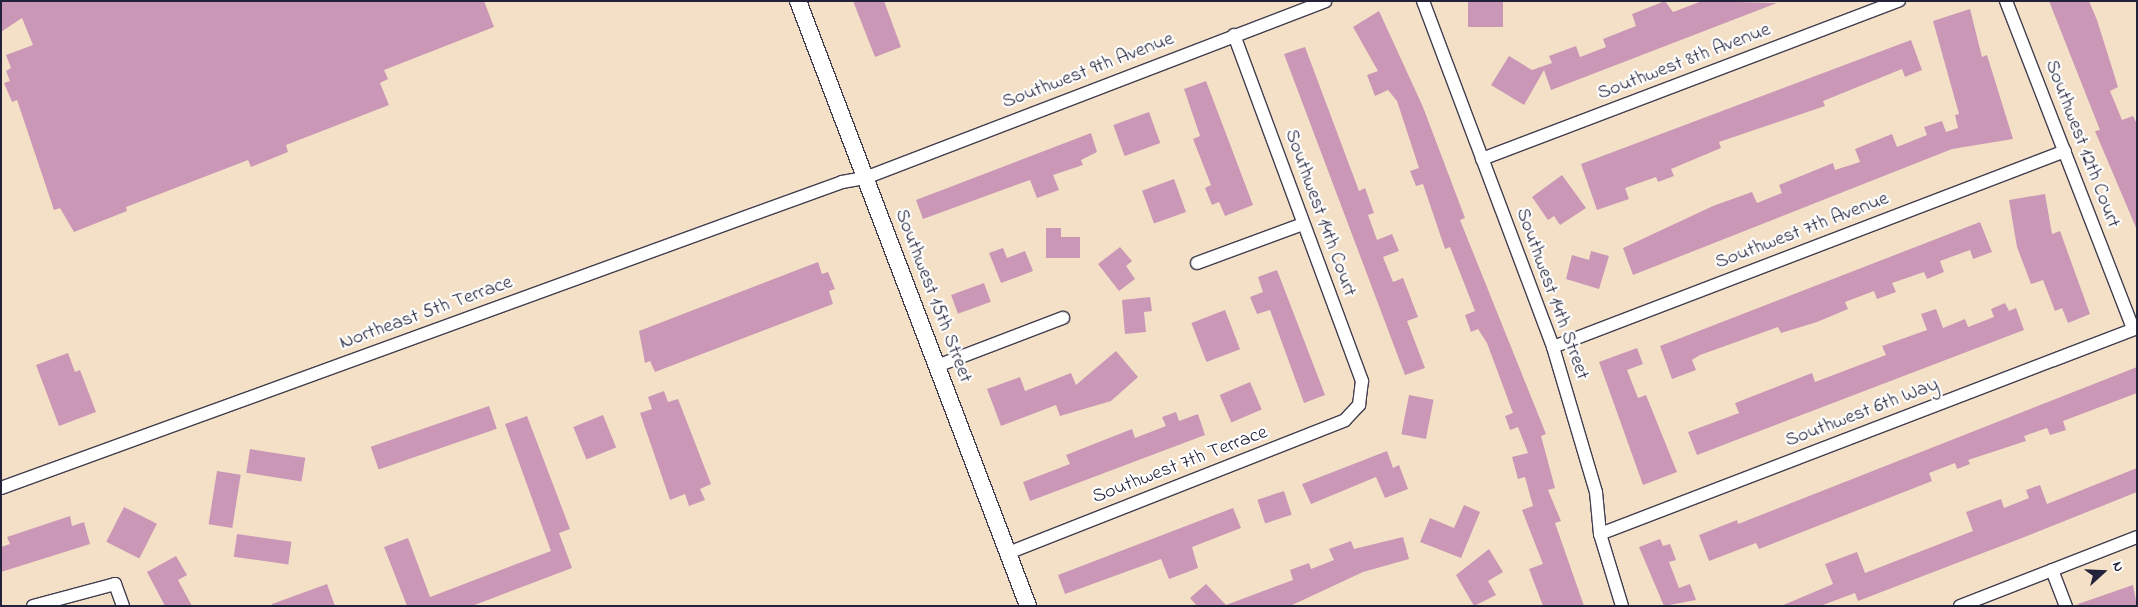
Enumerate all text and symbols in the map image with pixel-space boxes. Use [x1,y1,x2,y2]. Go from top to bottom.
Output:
street label: Southwest 8th Avenue [1594,18,1774,106]
street label: Southwest 9th Avenue [999,27,1177,115]
street label: Southwest 12th Court [2039,57,2125,231]
street label: Southwest 14th Court [1279,126,1361,300]
street label: Southwest 7th Avenue [1712,187,1892,275]
street label: Southwest 14th Street [1510,205,1594,383]
street label: Southwest 15th Street [889,206,977,386]
street label: Northeast 5th Terrace [336,271,516,355]
street label: Southwest 6th Way [1782,373,1942,453]
street label: Southwest 7th Terrace [1089,421,1271,509]
north arrow [2078,547,2128,597]
text: N [2106,559,2129,575]

